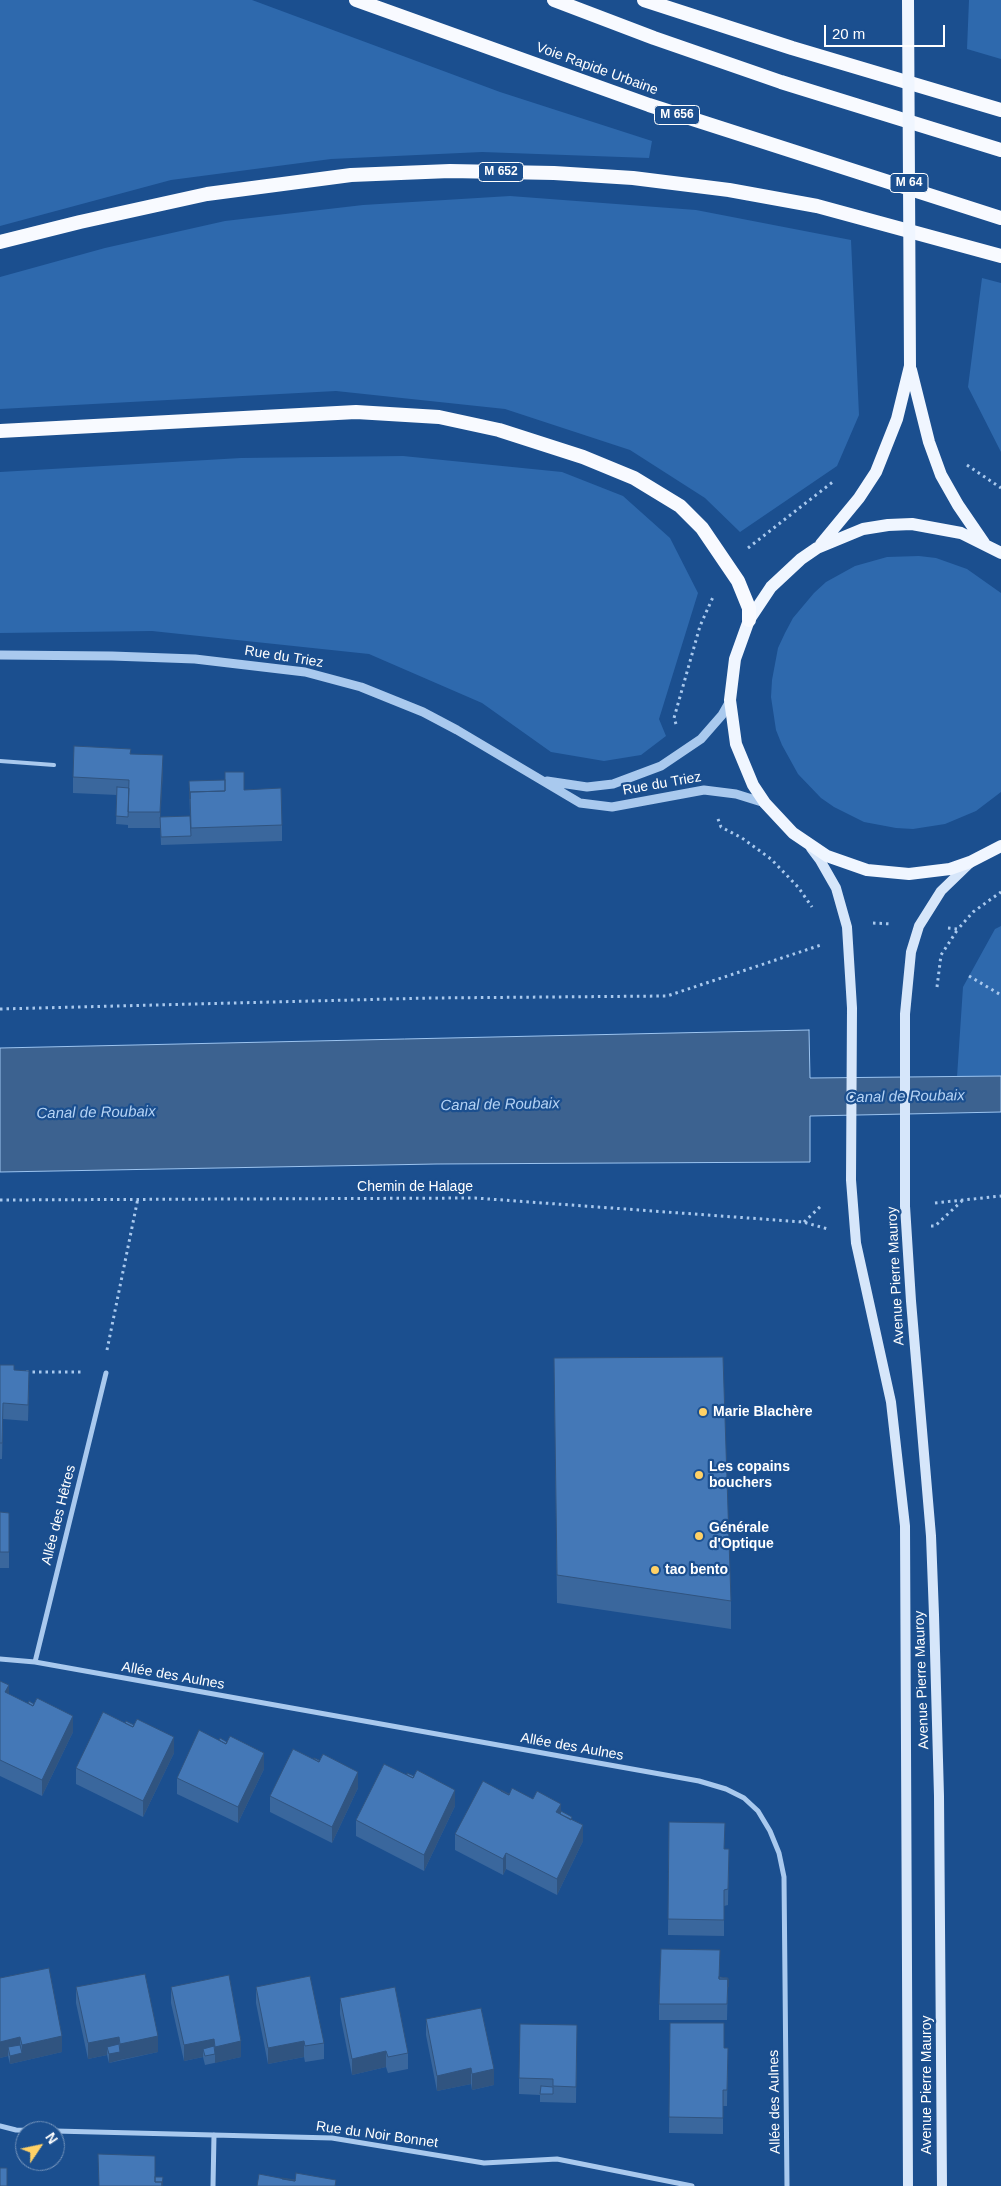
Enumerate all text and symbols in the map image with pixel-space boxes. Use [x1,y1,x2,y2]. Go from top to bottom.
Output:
scale bar [826,15,947,47]
text: 20 m [832,25,865,42]
street label: Voie Rapide Urbaine [534,39,660,99]
road number: M 656 [654,106,700,124]
road number: M 652 [478,162,524,182]
road number: M 64 [890,174,928,192]
street label: Rue du Triez [243,642,325,672]
street label: Rue du Triez [621,769,703,799]
water label: Canal de Roubaix [845,1087,965,1107]
water label: Canal de Roubaix [440,1095,560,1115]
water label: Canal de Roubaix [36,1103,156,1123]
street label: Chemin de Halage [357,1179,473,1195]
street label: Avenue Pierre Mauroy [884,1206,908,1346]
place label: Marie Blachère [713,1404,813,1420]
marker: Marie Blachère [697,1406,709,1418]
place label: Les copains bouchers [709,1459,790,1491]
street label: Allée des Hêtres [38,1463,80,1567]
marker: Les copains bouchers [693,1469,705,1481]
place label: Générale d'Optique [709,1520,774,1552]
marker: Générale d'Optique [693,1530,705,1542]
place label: tao bento [665,1562,728,1578]
marker: tao bento [649,1564,661,1576]
street label: Avenue Pierre Mauroy [911,1610,933,1750]
street label: Allée des Aulnes [120,1659,226,1693]
street label: Allée des Aulnes [519,1730,625,1764]
street label: Avenue Pierre Mauroy [919,2015,935,2155]
street label: Allée des Aulnes [766,2050,784,2154]
street label: Rue du Noir Bonnet [315,2118,439,2152]
north arrow [15,2121,65,2171]
text: N [42,2130,61,2147]

